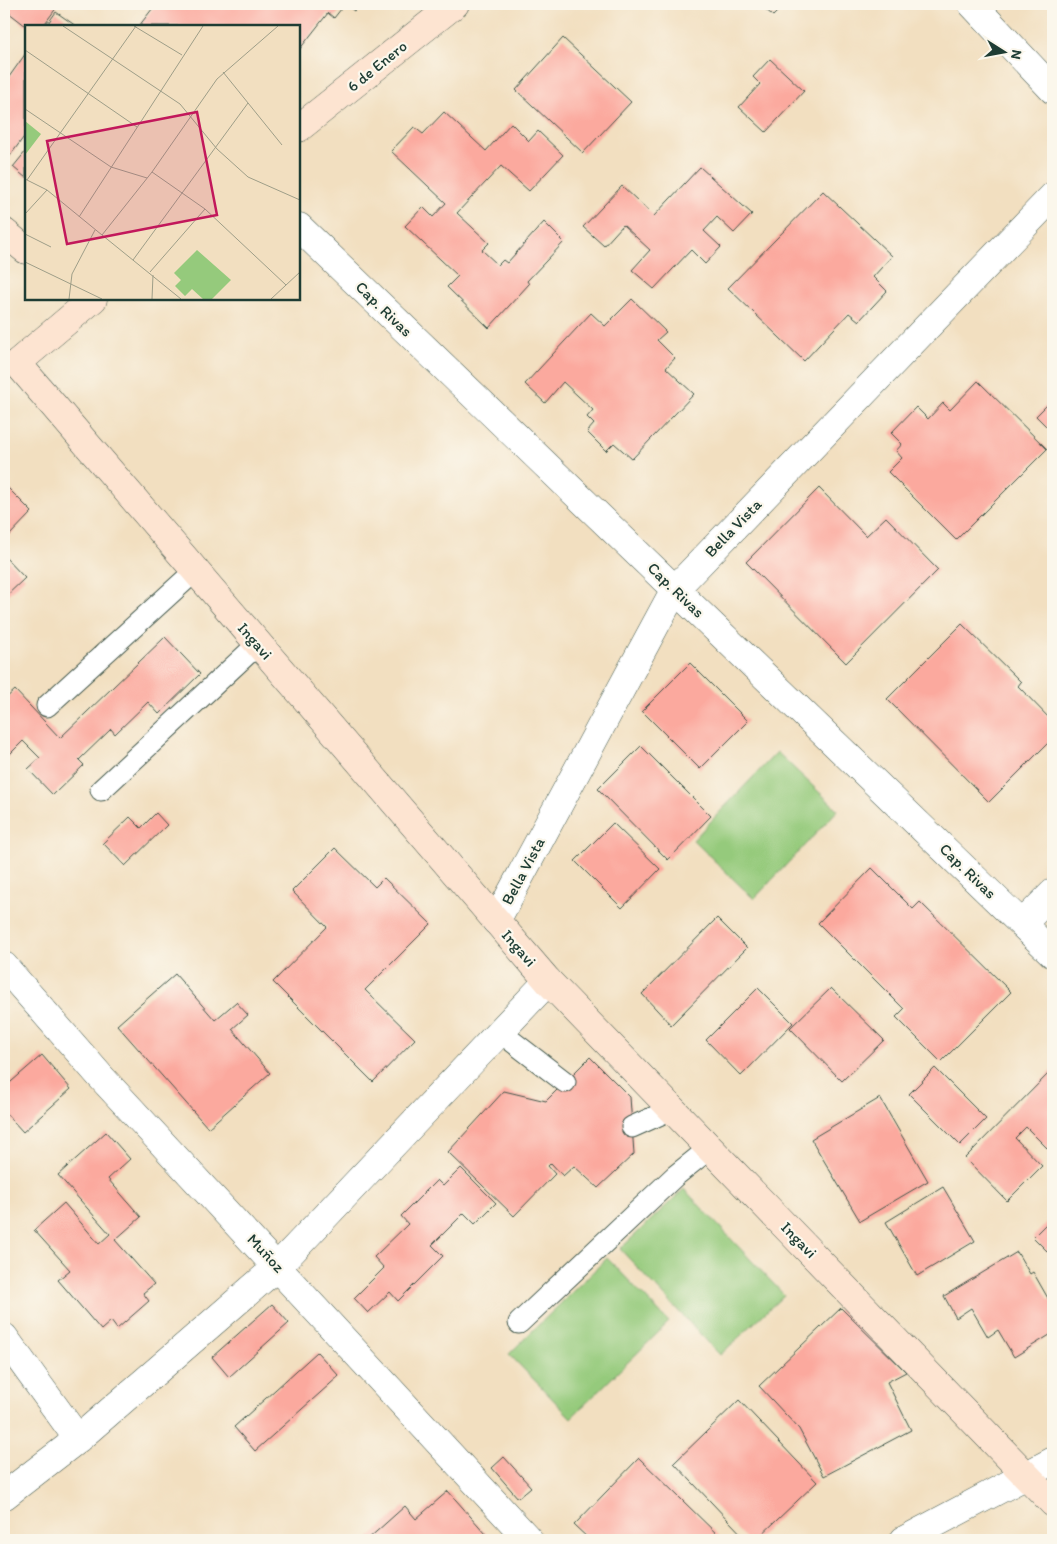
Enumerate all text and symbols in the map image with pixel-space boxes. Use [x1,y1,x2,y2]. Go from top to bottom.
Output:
inset map [25,25,300,300]
north arrow [980,28,1030,78]
street label: 6 de Enero [343,36,411,96]
text: N [1007,48,1026,61]
street label: Cap. Rivas [352,277,416,341]
street label: Bella Vista [701,494,766,561]
street label: Cap. Rivas [644,558,708,622]
street label: Ingavi [234,619,276,663]
street label: Bella Vista [497,833,549,908]
street label: Cap. Rivas [936,839,1000,903]
street label: Ingavi [498,926,540,970]
street label: Ingavi [777,1218,821,1262]
street label: Muñoz [243,1230,289,1277]

